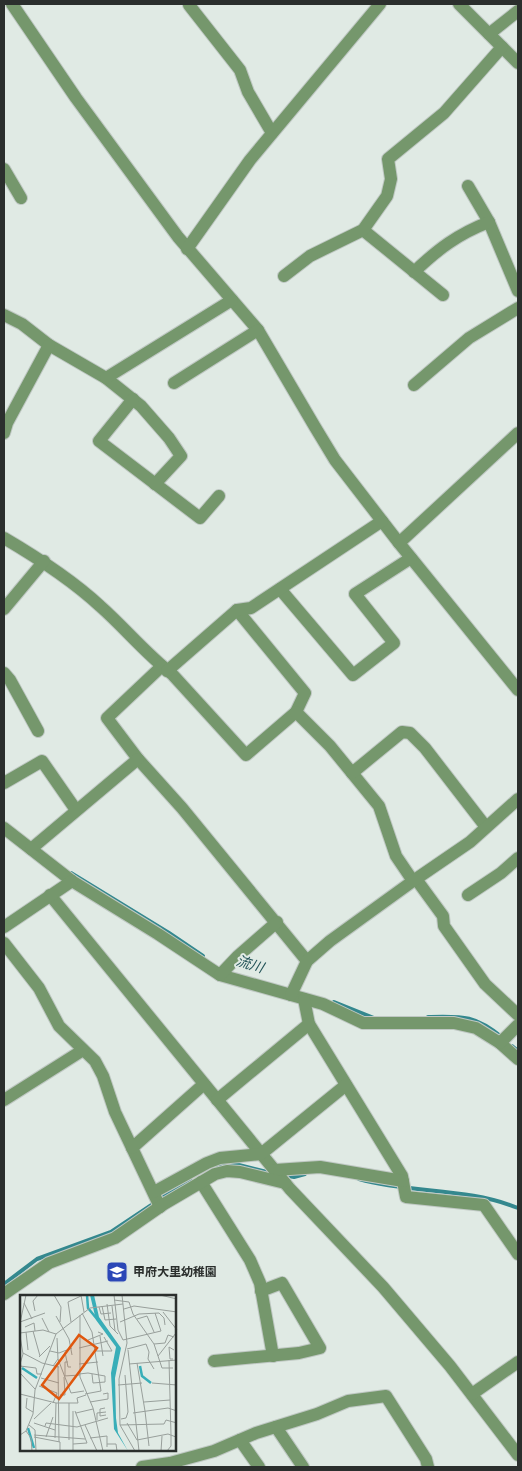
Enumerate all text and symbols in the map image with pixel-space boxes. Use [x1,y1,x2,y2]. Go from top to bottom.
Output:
water label: 流川 [234,952,268,976]
school or university icon: 甲府大里幼稚園 [105,1260,129,1284]
place label: 甲府大里幼稚園 [133,1265,217,1279]
inset map [20,1295,176,1451]

